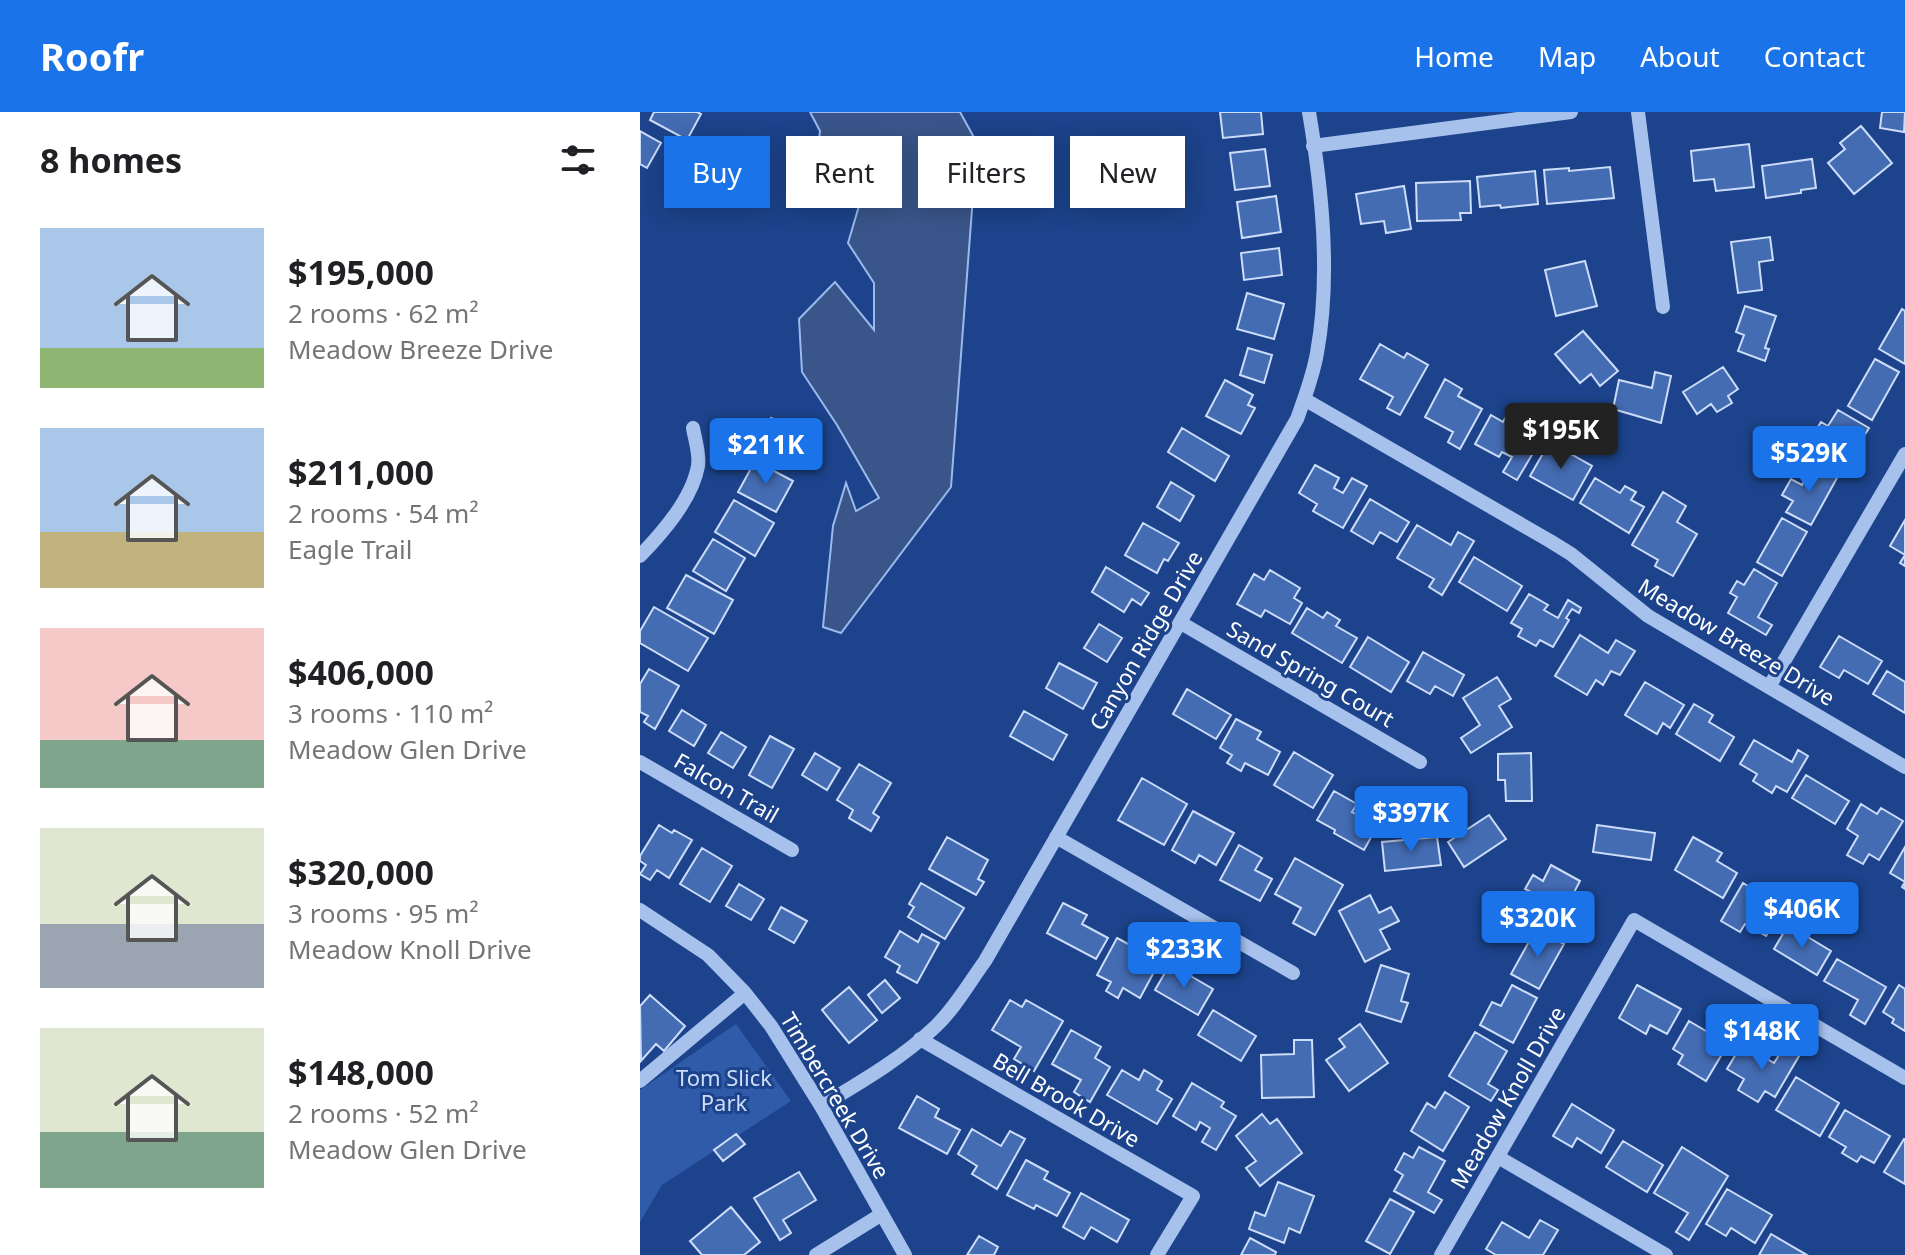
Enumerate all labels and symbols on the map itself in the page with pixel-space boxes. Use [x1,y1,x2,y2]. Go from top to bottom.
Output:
pin: $195K [1505,403,1617,471]
pin: $211K [710,418,822,486]
pin: $529K [1753,426,1865,494]
street label: Canyon Ridge Drive [1081,545,1209,735]
street label: Meadow Breeze Drive [1633,570,1841,712]
street label: Sand Spring Court [1222,613,1400,733]
street label: Falcon Trail [669,745,785,829]
pin: $397K [1355,786,1467,854]
pin: $406K [1746,882,1858,950]
pin: $320K [1482,891,1594,959]
pin: $233K [1128,922,1240,990]
street label: Meadow Knoll Drive [1442,1000,1572,1194]
pin: $148K [1706,1004,1818,1072]
street label: Timbercreek Drive [774,1006,898,1184]
street label: Bell Brook Drive [988,1045,1146,1153]
park label: Tom Slick Park [676,1062,772,1117]

